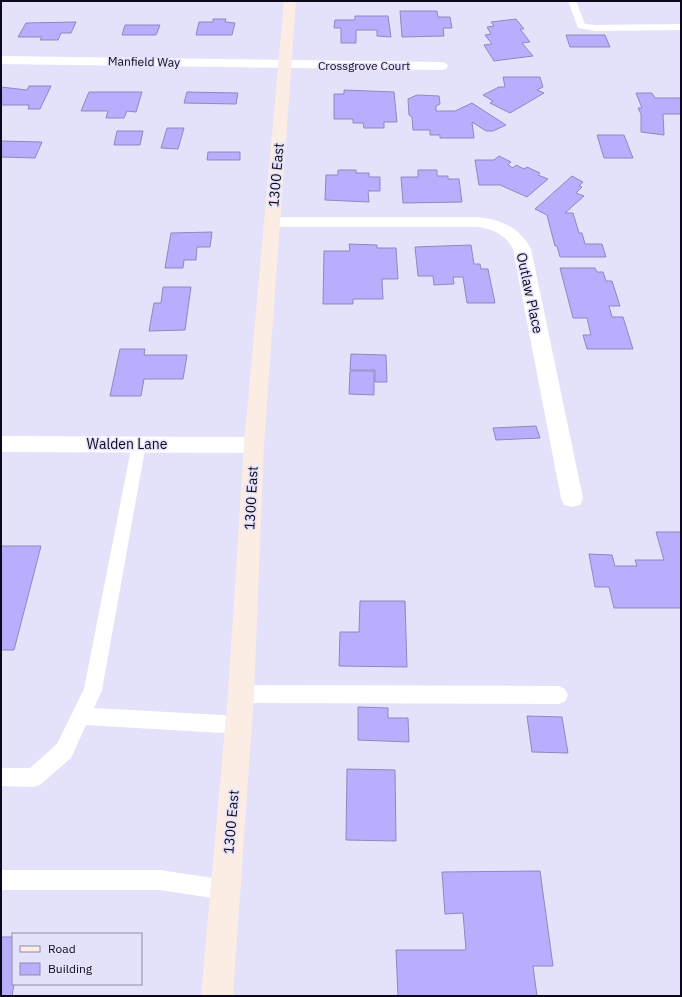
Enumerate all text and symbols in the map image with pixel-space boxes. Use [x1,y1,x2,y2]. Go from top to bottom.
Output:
street label: Manfield Way [108,53,180,70]
street label: Crossgrove Court [318,58,410,73]
street label: 1300 East [264,142,288,208]
street label: Outlaw Place [513,251,547,336]
street label: Walden Lane [87,435,168,453]
street label: 1300 East [240,465,262,531]
street label: 1300 East [219,789,243,855]
legend [12,933,142,985]
text: Road [48,941,76,956]
text: Building [48,961,93,976]

